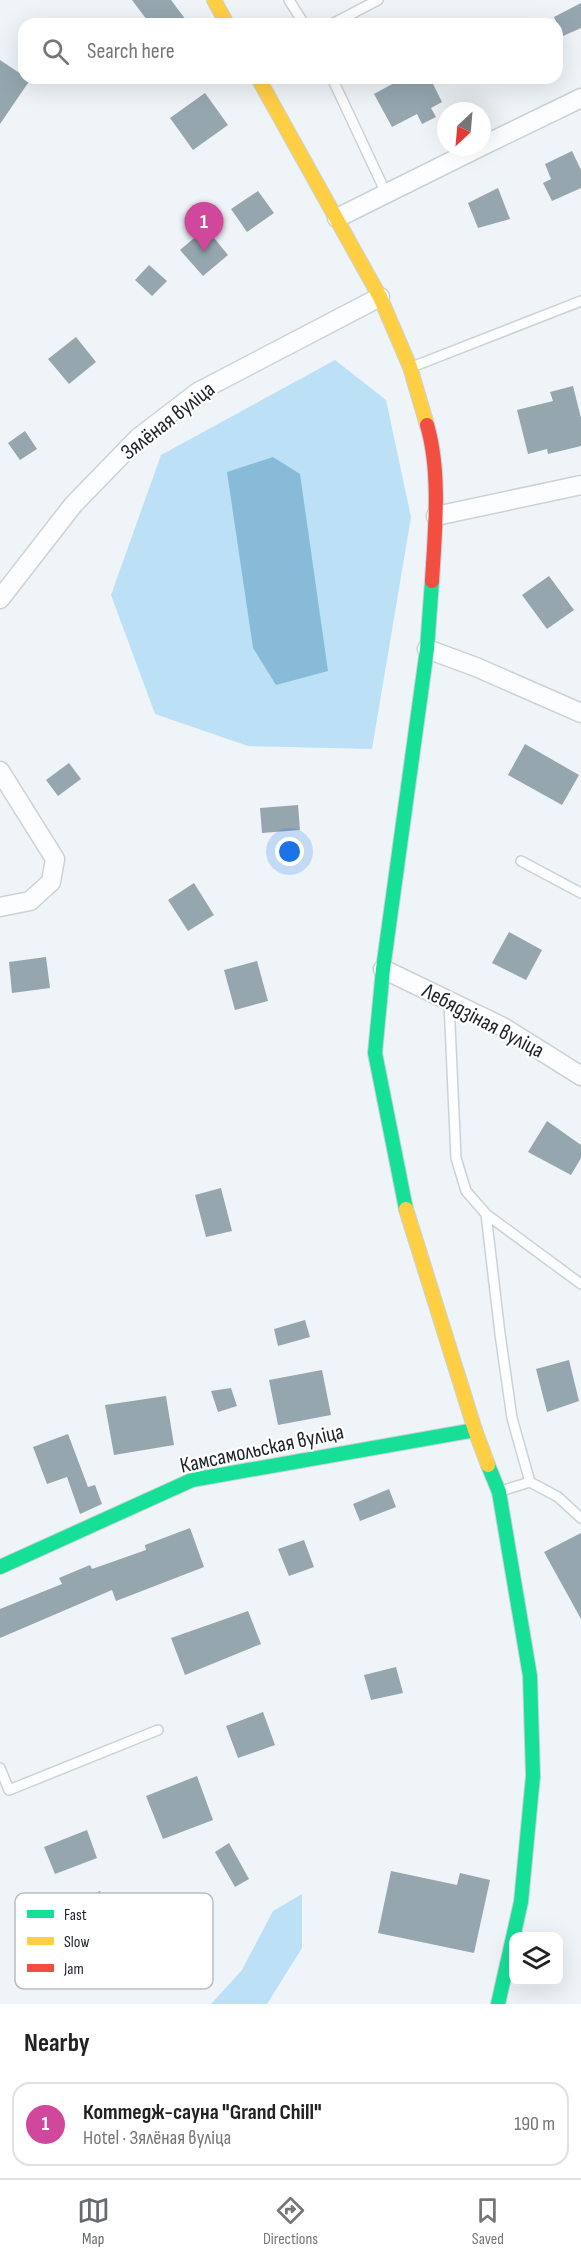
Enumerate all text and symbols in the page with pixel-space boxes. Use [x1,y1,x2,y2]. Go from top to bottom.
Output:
search box [18,18,563,84]
icon: search [39,35,72,68]
text: Search here [87,38,174,65]
north arrow [437,102,491,156]
pin: 1 [184,202,224,252]
street label: Зялёная вуліца [116,376,220,466]
your location [275,837,304,866]
street label: Лебядзіная вуліца [416,977,549,1064]
street label: Камсамольская вуліца [178,1418,346,1480]
legend [15,1893,213,1989]
text: Fast [64,1906,87,1925]
map controls [509,1932,563,1986]
button: layers [509,1932,563,1986]
text: Slow [64,1933,89,1952]
text: Jam [63,1960,84,1979]
text: Nearby [24,2028,90,2059]
text: Коттедж-сауна "Grand Chill" [83,2099,322,2126]
text: 1 [42,2112,49,2136]
text: 190 m [514,2112,555,2136]
text: Hotel · Зялёная вуліца [83,2126,231,2150]
tab: Map [77,2194,110,2249]
tab: Directions [263,2194,318,2249]
tab: Saved [471,2194,504,2249]

